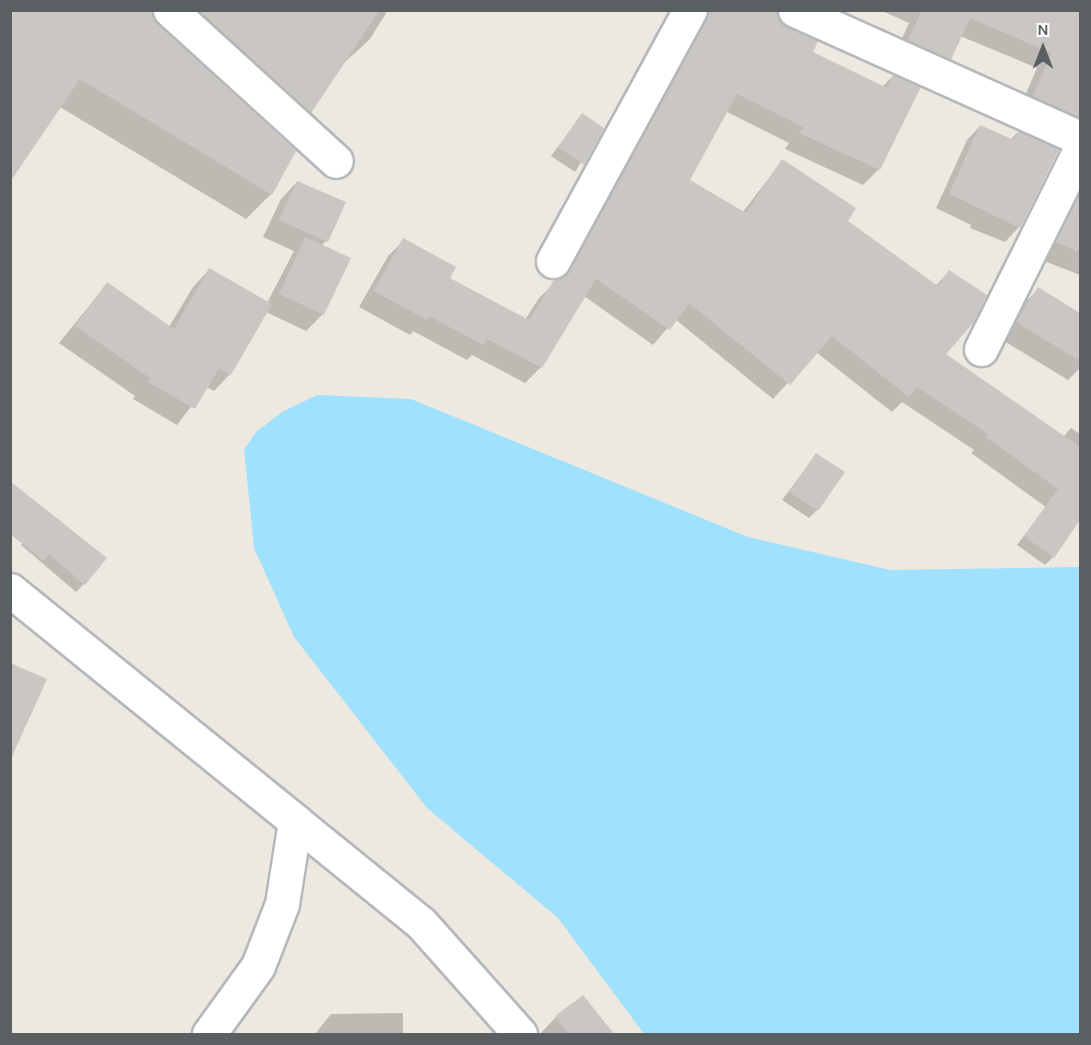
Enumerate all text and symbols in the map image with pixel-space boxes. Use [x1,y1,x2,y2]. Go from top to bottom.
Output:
north arrow [1013,18,1073,78]
text: N [1037,20,1049,39]

